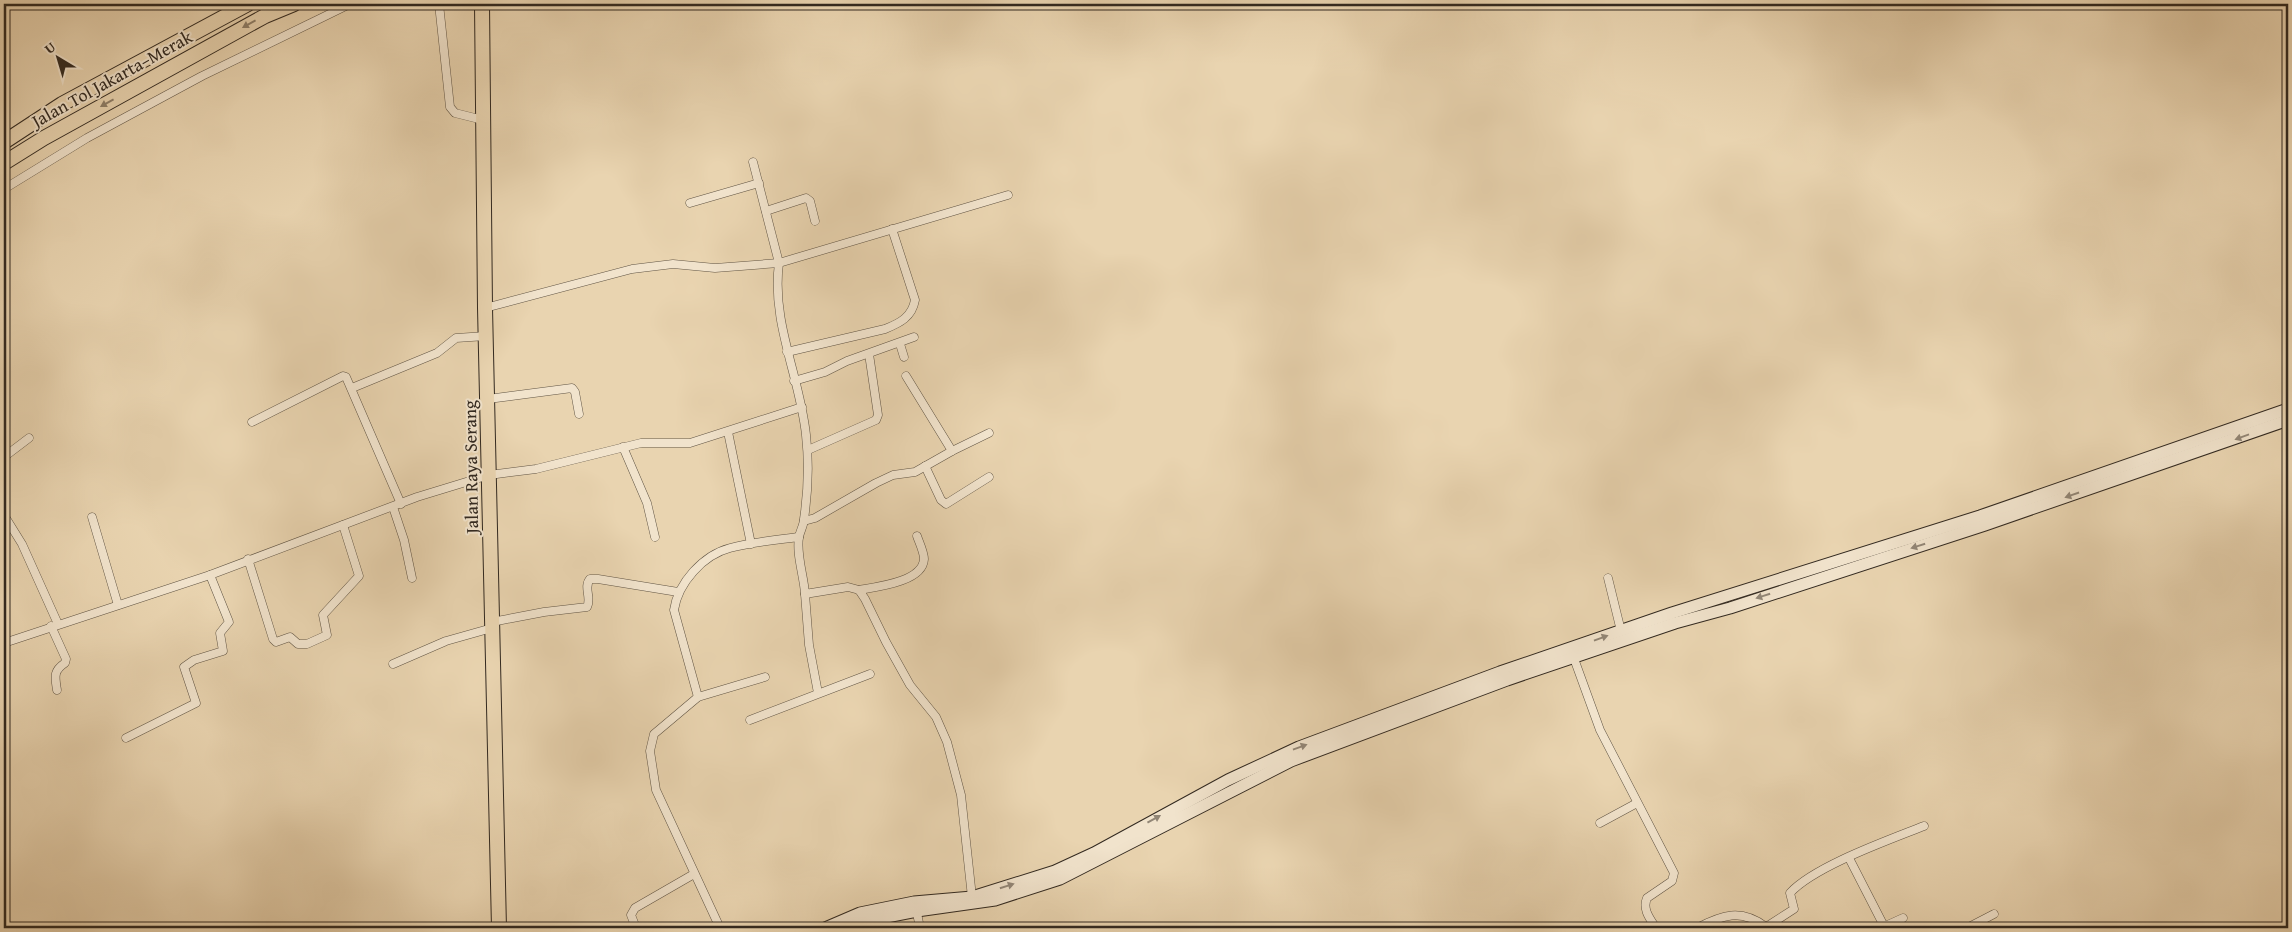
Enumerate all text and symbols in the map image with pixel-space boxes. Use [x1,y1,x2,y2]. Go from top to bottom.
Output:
one-way arrow [243,20,256,29]
street label: Jalan Tol Jakarta–Merak [25,23,198,135]
north arrow [32,32,82,82]
text: U [40,37,60,59]
one-way arrow [100,99,115,107]
street label: Jalan Raya Serang [456,400,485,536]
one-way arrow [2235,434,2250,441]
one-way arrow [2064,492,2079,500]
one-way arrow [1910,543,1925,551]
one-way arrow [1756,593,1771,600]
one-way arrow [1594,634,1609,642]
one-way arrow [1293,743,1308,751]
one-way arrow [1147,815,1162,823]
one-way arrow [1000,881,1015,889]

